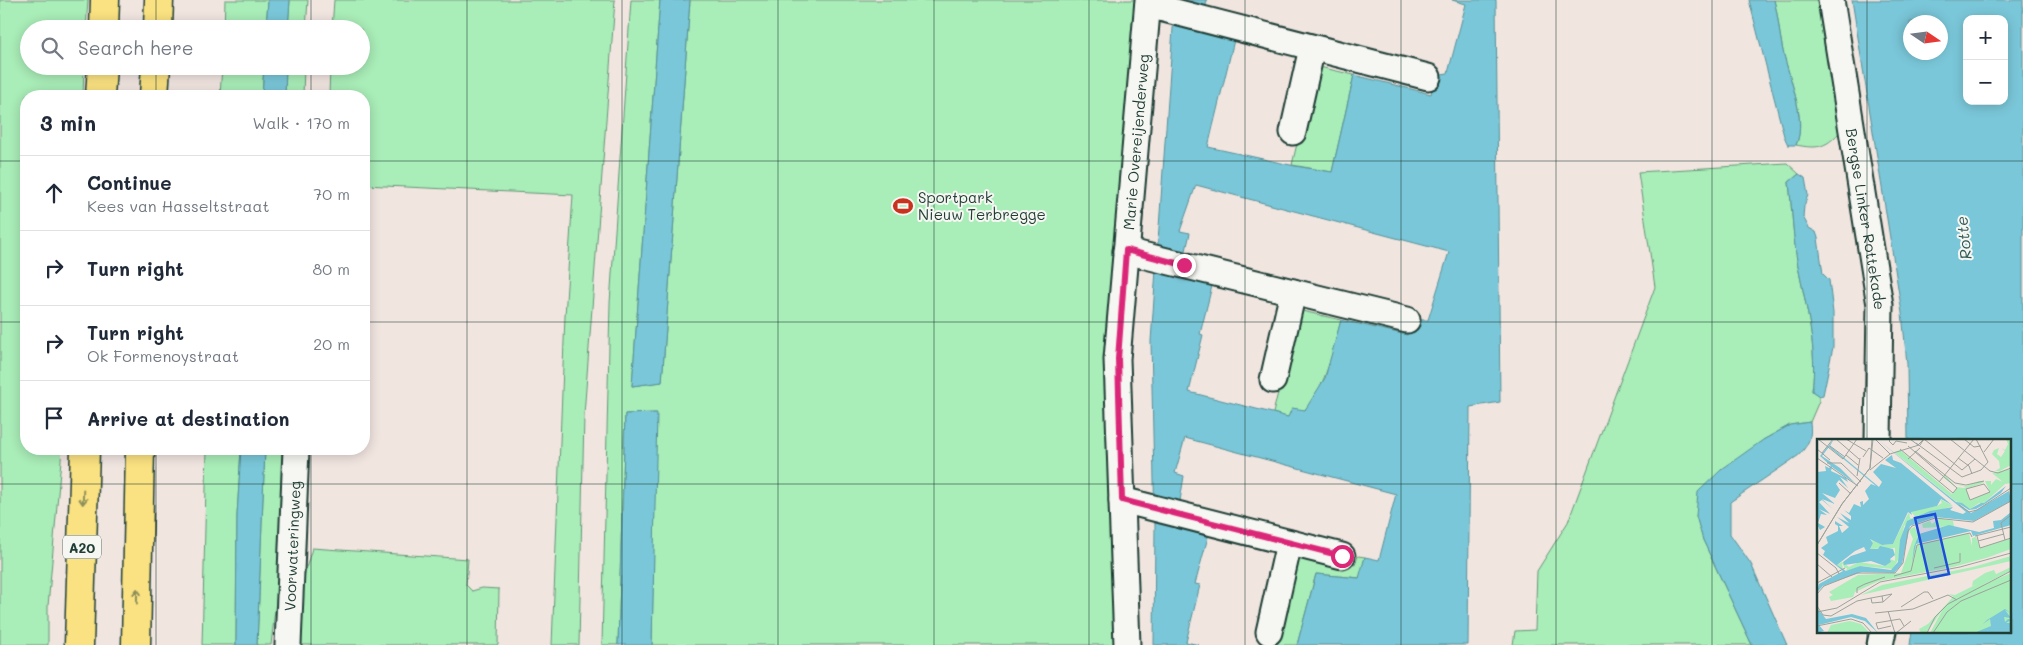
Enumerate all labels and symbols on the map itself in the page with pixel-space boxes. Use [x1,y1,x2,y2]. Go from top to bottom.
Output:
north arrow [1903,15,1948,60]
street label: Marie Overeijenderweg [1118,53,1153,231]
street label: Bergse Linker Rottekade [1842,127,1890,310]
place label: Sportpark Nieuw Terbregge [918,187,1046,224]
sports icon: Sportpark Nieuw Terbregge [892,195,914,217]
water label: Rotte [1950,215,1976,261]
route end [1173,254,1196,277]
inset map [1817,439,2010,632]
street label: Voorwateringweg [279,480,305,612]
one-way arrow [79,489,88,505]
road number: A20 [63,536,101,558]
route start [1331,545,1354,568]
one-way arrow [132,589,142,605]

